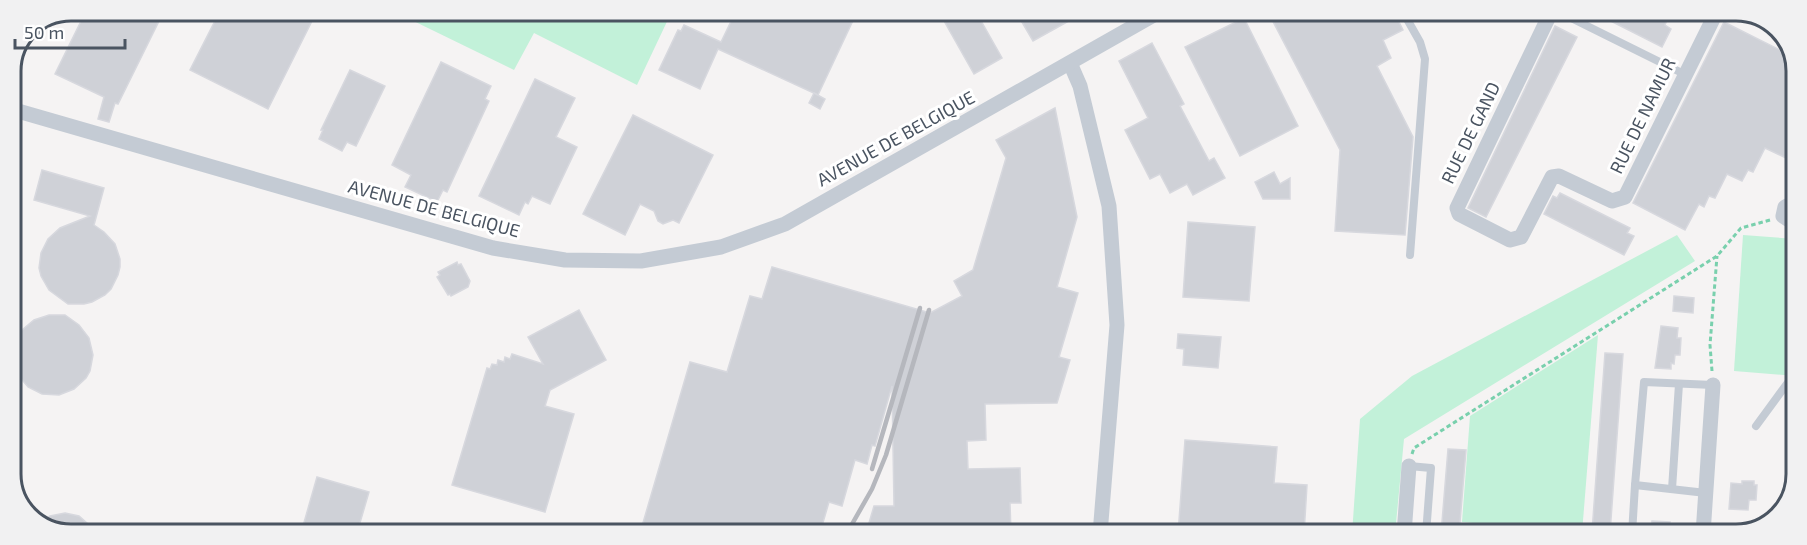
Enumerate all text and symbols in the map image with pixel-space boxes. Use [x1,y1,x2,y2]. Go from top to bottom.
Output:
scale bar [15,12,124,50]
text: 50 m [24,21,64,43]
street label: RUE DE NAMUR [1605,54,1680,177]
street label: RUE DE GAND [1436,78,1504,187]
street label: AVENUE DE BELGIQUE [813,86,978,191]
street label: AVENUE DE BELGIQUE [346,175,522,242]

